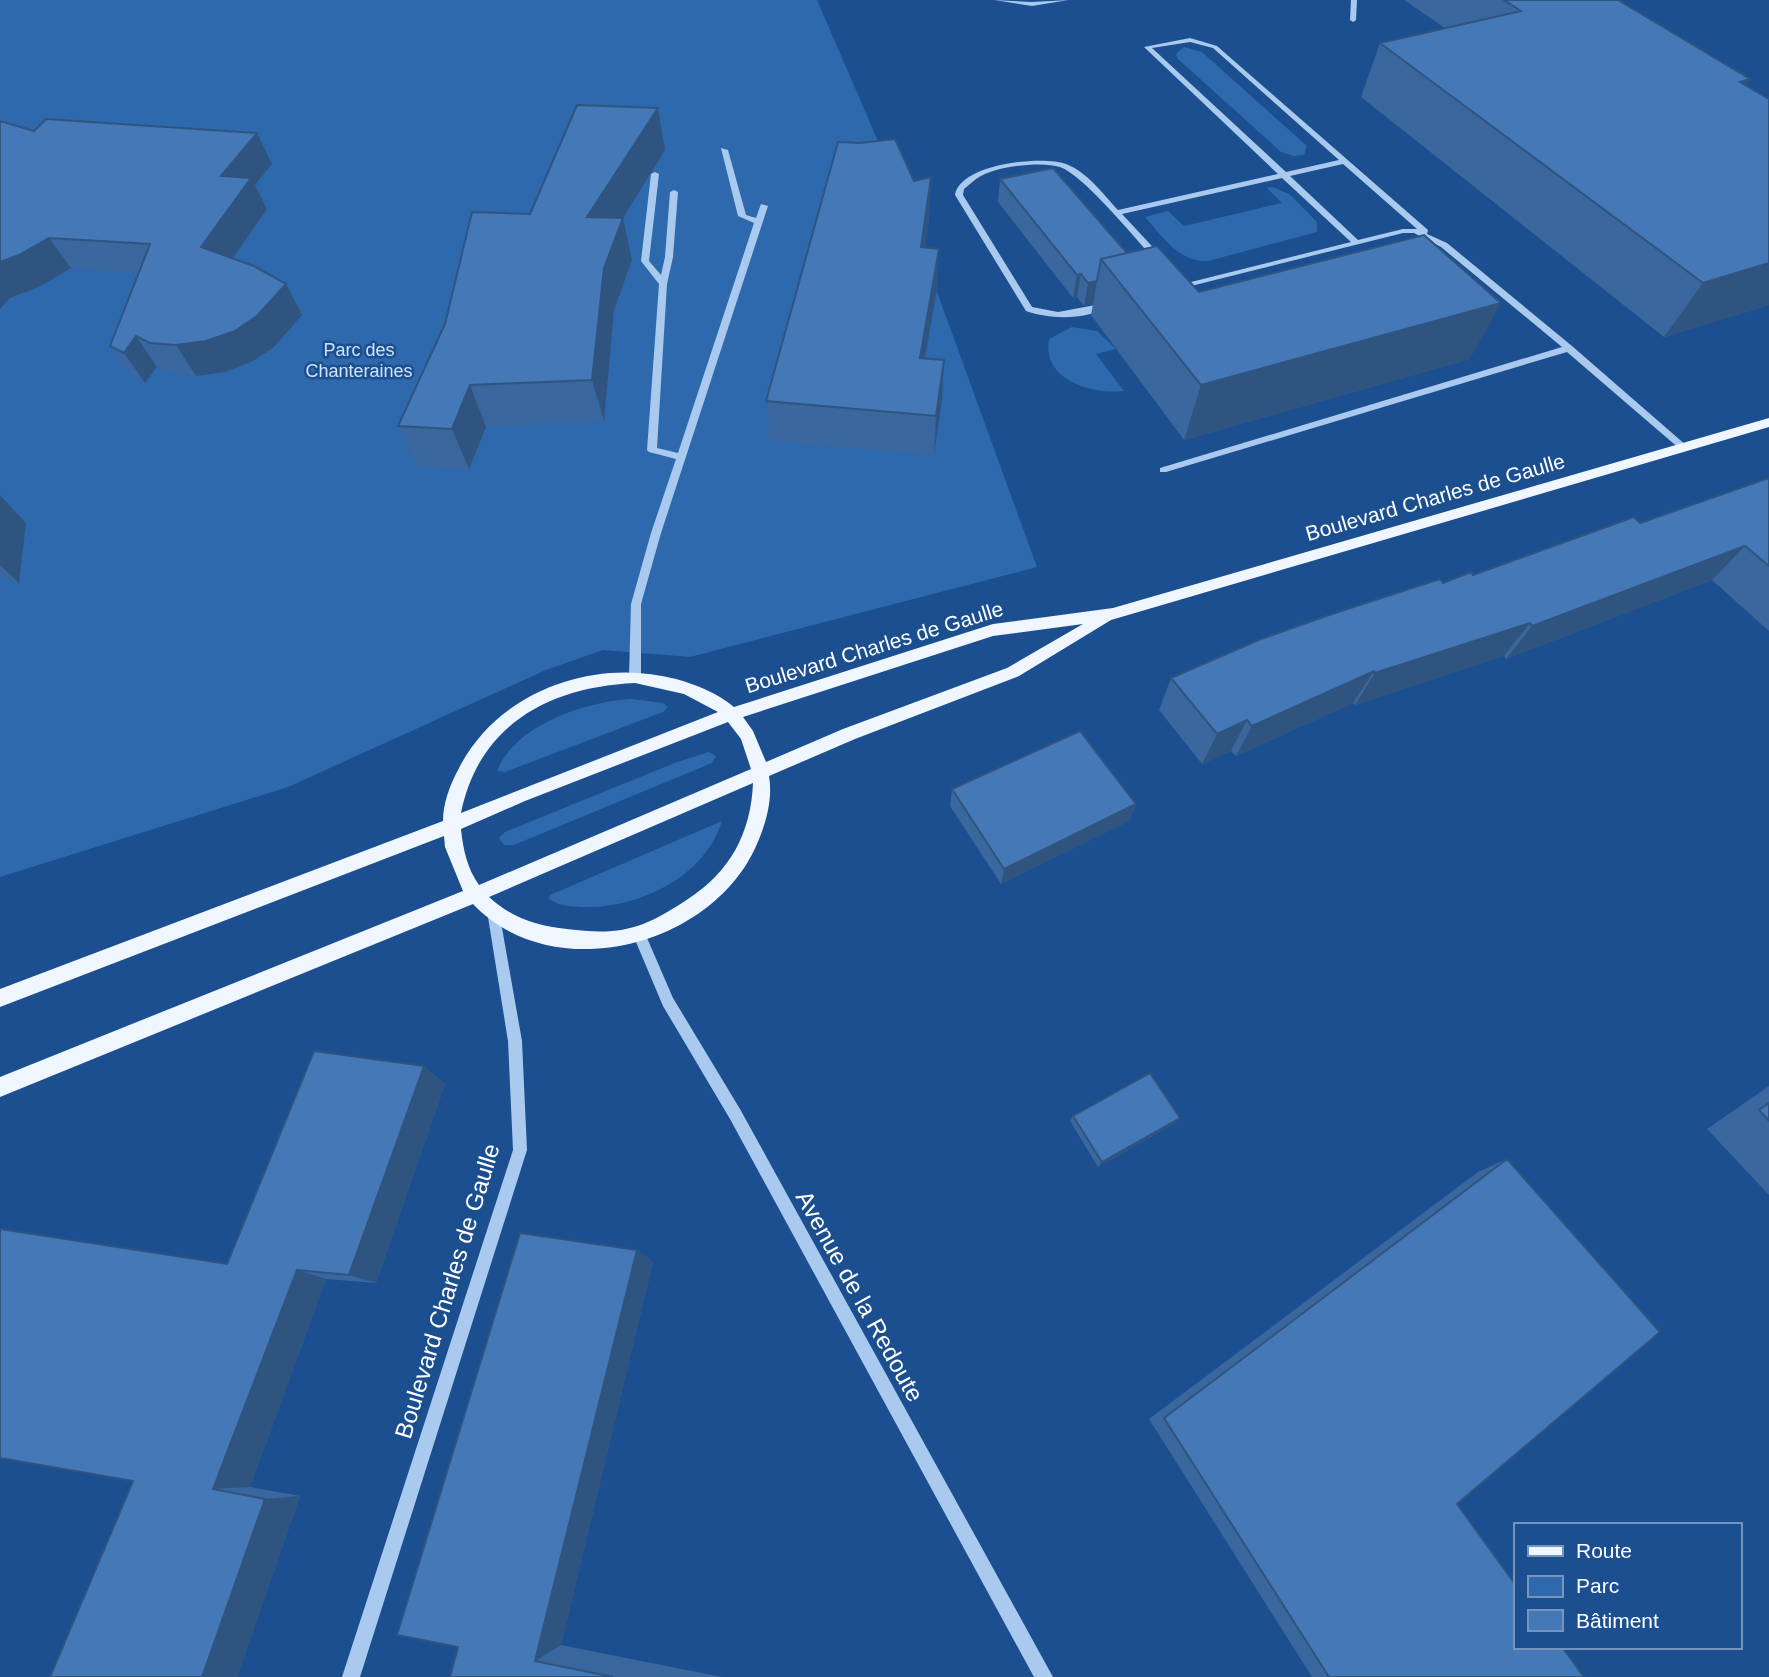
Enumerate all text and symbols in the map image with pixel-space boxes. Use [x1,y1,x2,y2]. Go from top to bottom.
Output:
park label: Parc des Chanteraines [305,340,413,381]
street label: Boulevard Charles de Gaulle [1303,449,1567,545]
street label: Boulevard Charles de Gaulle [742,597,1006,697]
street label: Boulevard Charles de Gaulle [389,1140,505,1442]
street label: Avenue de la Redoute [791,1186,929,1406]
legend [1514,1523,1741,1649]
text: Route [1576,1539,1632,1562]
text: Parc [1576,1574,1619,1597]
text: Bâtiment [1576,1609,1659,1632]

